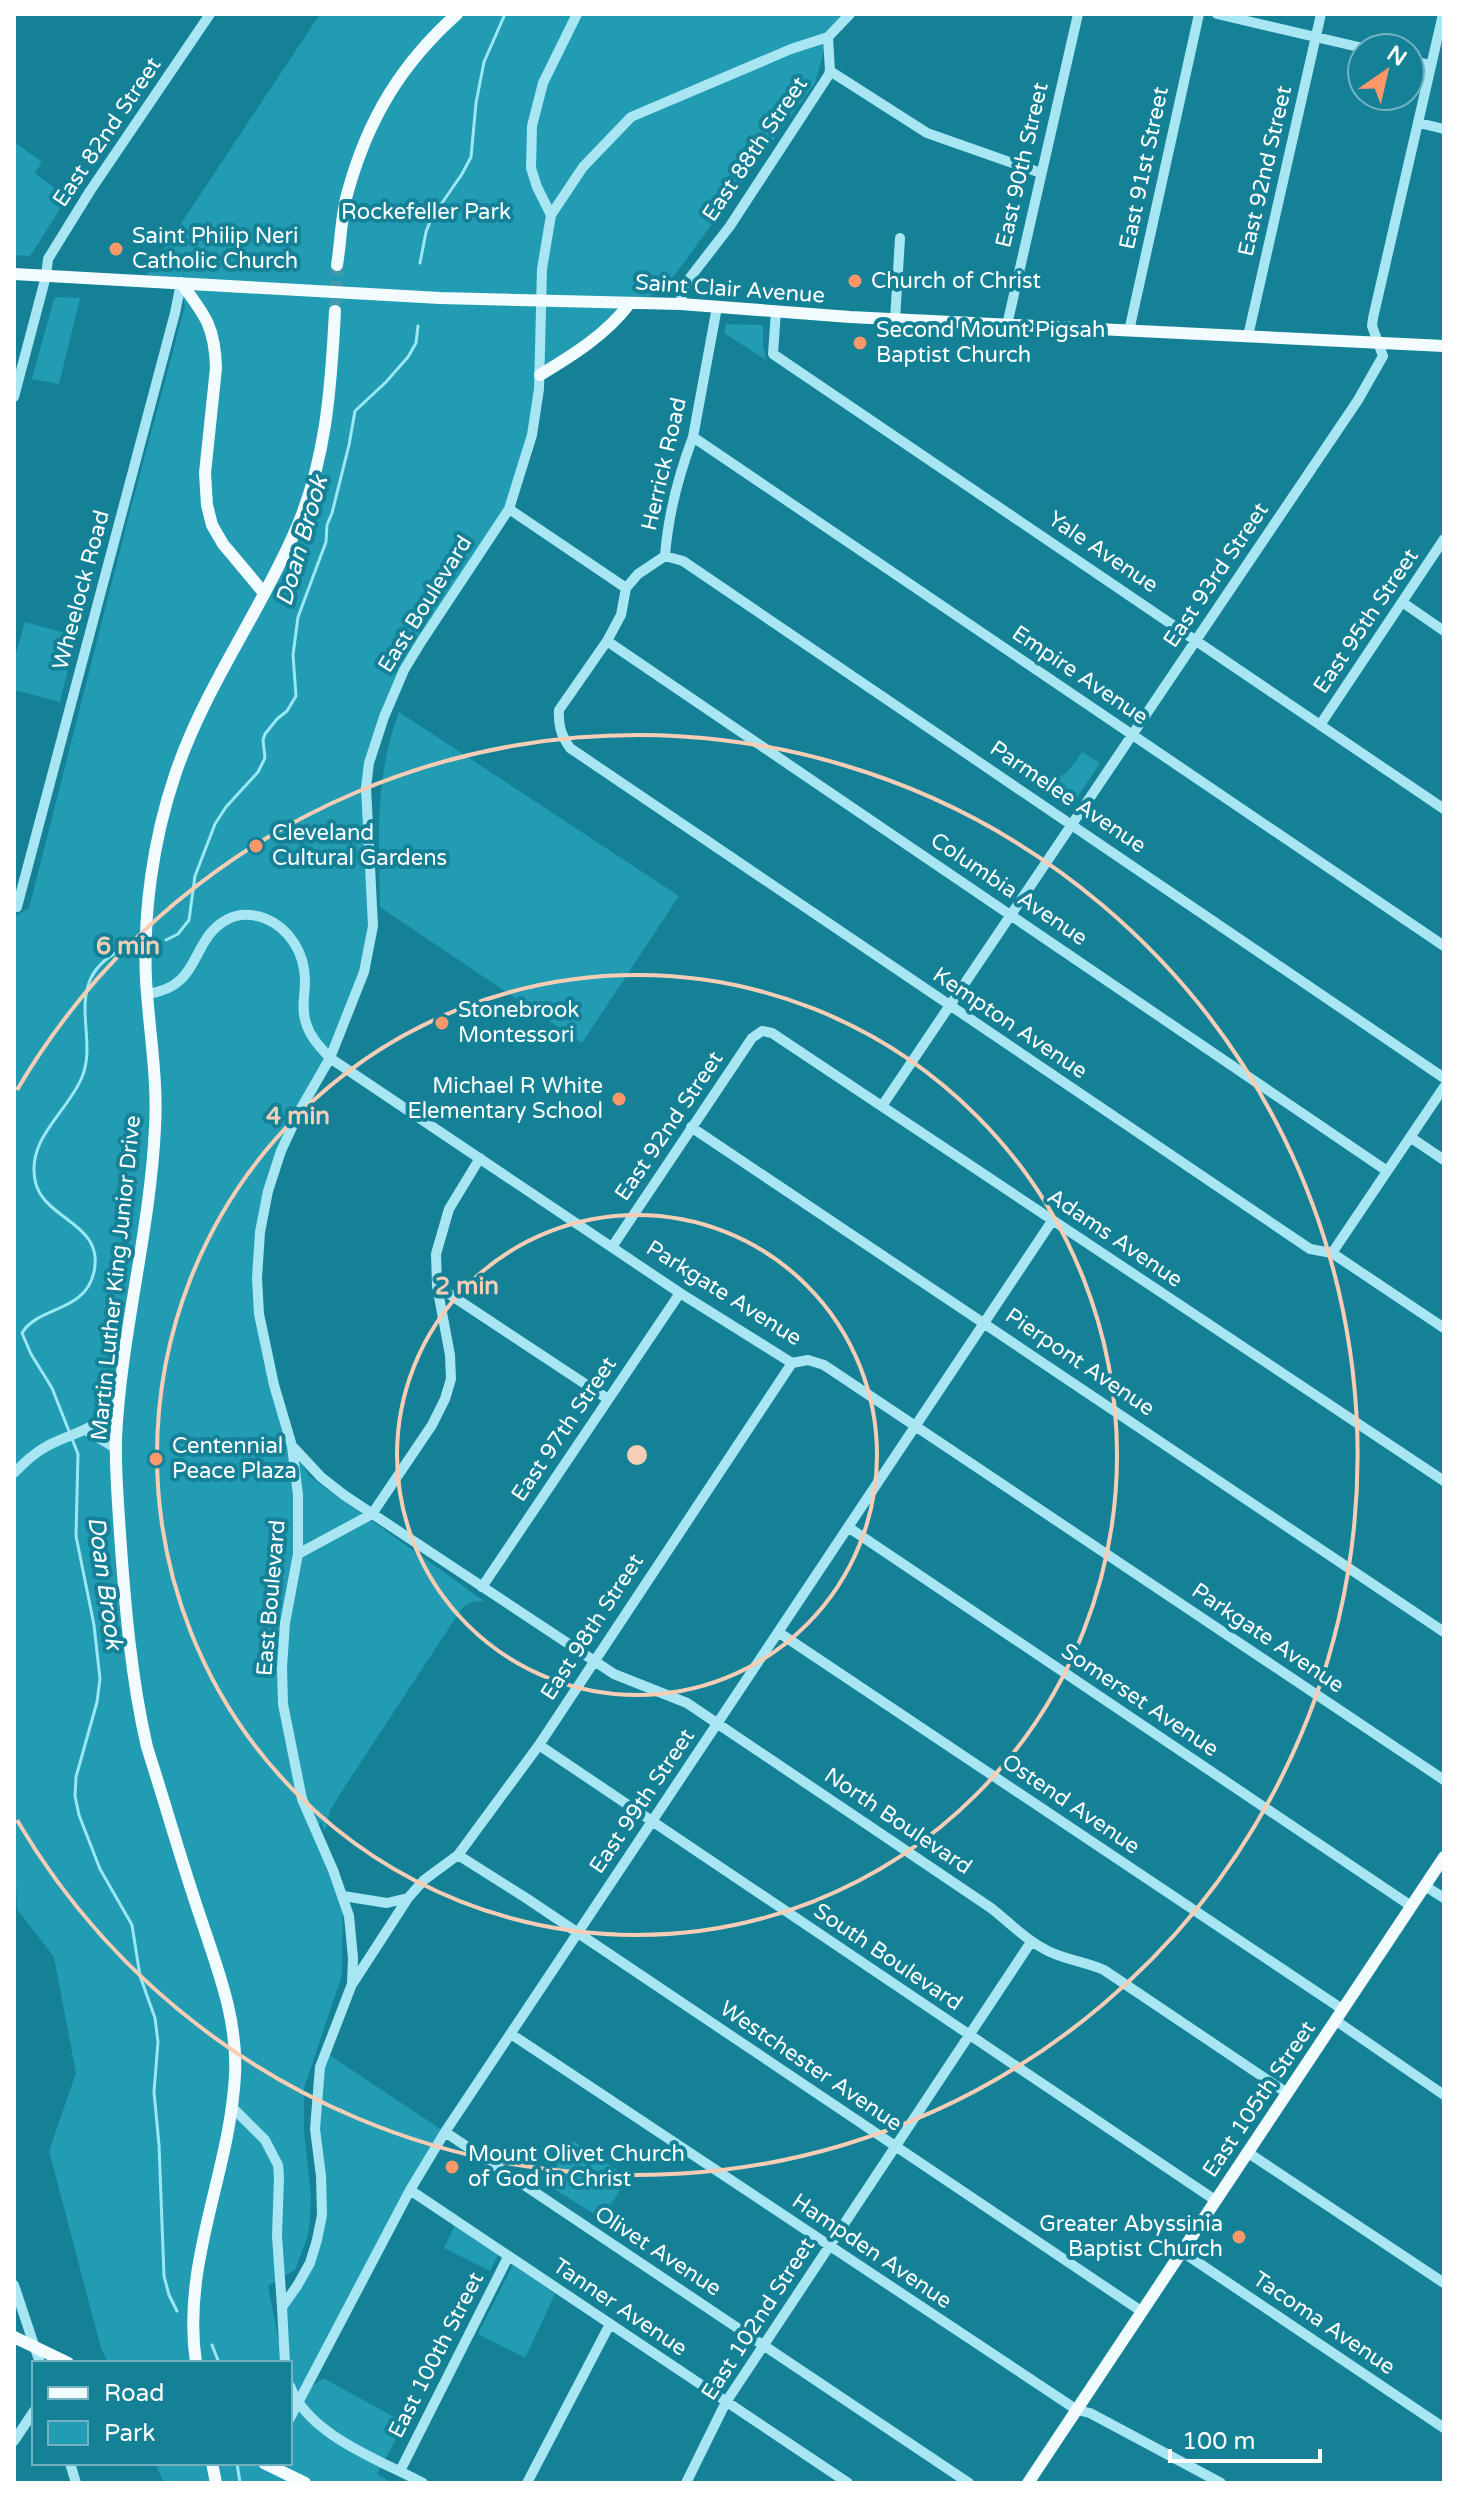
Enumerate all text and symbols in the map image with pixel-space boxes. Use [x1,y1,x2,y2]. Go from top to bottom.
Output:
north arrow [1346,32,1426,112]
text: N [1382,41,1411,72]
street label: East 82nd Street [47,52,167,212]
street label: East 88th Street [697,72,813,226]
street label: East 90th Street [990,80,1054,250]
street label: East 92nd Street [1233,83,1297,259]
street label: East 91st Street [1114,84,1174,252]
park label: Rockefeller Park [341,199,511,225]
place label: Saint Philip Neri Catholic Church [132,223,298,274]
marker: Saint Philip Neri Catholic Church [107,240,125,258]
place label: Church of Christ [871,268,1041,294]
street label: Saint Clair Avenue [634,269,826,309]
marker: Church of Christ [846,272,864,290]
place label: Second Mount Pigsah Baptist Church [876,317,1105,368]
marker: Second Mount Pigsah Baptist Church [851,334,869,352]
street label: Herrick Road [636,395,692,533]
water label: Doan Brook [270,471,335,609]
street label: East 93rd Street [1158,498,1274,652]
street label: Yale Avenue [1043,506,1163,598]
street label: Wheelock Road [47,507,115,673]
street label: East Boulevard [373,531,477,677]
street label: East 95th Street [1308,544,1424,698]
street label: Empire Avenue [1007,620,1153,730]
street label: Parmelee Avenue [985,735,1151,859]
place label: Cleveland Cultural Gardens [272,820,447,871]
street label: Columbia Avenue [926,827,1092,951]
marker: Cleveland Cultural Gardens [247,837,265,855]
text: 6 min [96,932,160,961]
street label: Kempton Avenue [928,962,1092,1084]
place label: Stonebrook Montessori [458,997,579,1048]
marker: Stonebrook Montessori [433,1014,451,1032]
street label: East 92nd Street [609,1046,729,1206]
place label: Michael R White Elementary School [408,1073,603,1124]
marker: Michael R White Elementary School [610,1090,628,1108]
text: 4 min [266,1102,330,1131]
street label: Martin Luther King Junior Drive [86,1114,146,1442]
street label: Adams Avenue [1042,1183,1188,1293]
street label: Parkgate Avenue [642,1235,806,1351]
text: 2 min [435,1272,499,1301]
street label: Pierpont Avenue [1001,1303,1159,1421]
street label: East 97th Street [506,1352,622,1506]
place label: Centennial Peace Plaza [172,1433,297,1484]
centre of rings [623,1441,651,1469]
marker: Centennial Peace Plaza [147,1450,165,1468]
water label: Doan Brook [81,1515,129,1653]
street label: East Boulevard [251,1519,291,1677]
street label: East 98th Street [535,1549,649,1705]
street label: Parkgate Avenue [1187,1577,1349,1699]
street label: Somerset Avenue [1057,1638,1223,1762]
street label: East 99th Street [584,1724,700,1878]
street label: Ostend Avenue [997,1748,1145,1860]
street label: North Boulevard [819,1762,977,1880]
street label: South Boulevard [809,1898,967,2016]
street label: Westchester Avenue [715,1995,907,2137]
street label: East 105th Street [1197,2016,1321,2182]
place label: Mount Olivet Church of God in Christ [468,2141,685,2192]
marker: Mount Olivet Church of God in Christ [443,2158,461,2176]
street label: Hampden Avenue [787,2188,957,2314]
street label: Olivet Avenue [590,2200,726,2302]
place label: Greater Abyssinia Baptist Church [1039,2211,1223,2262]
marker: Greater Abyssinia Baptist Church [1230,2228,1248,2246]
street label: East 102nd Street [696,2233,820,2405]
street label: Tanner Avenue [548,2253,692,2361]
street label: Tacoma Avenue [1248,2266,1400,2380]
street label: East 100th Street [383,2268,489,2442]
legend [32,2361,292,2465]
text: Road [104,2379,164,2408]
scale bar [1170,2413,1320,2463]
text: Park [104,2419,155,2448]
text: 100 m [1182,2427,1256,2456]

